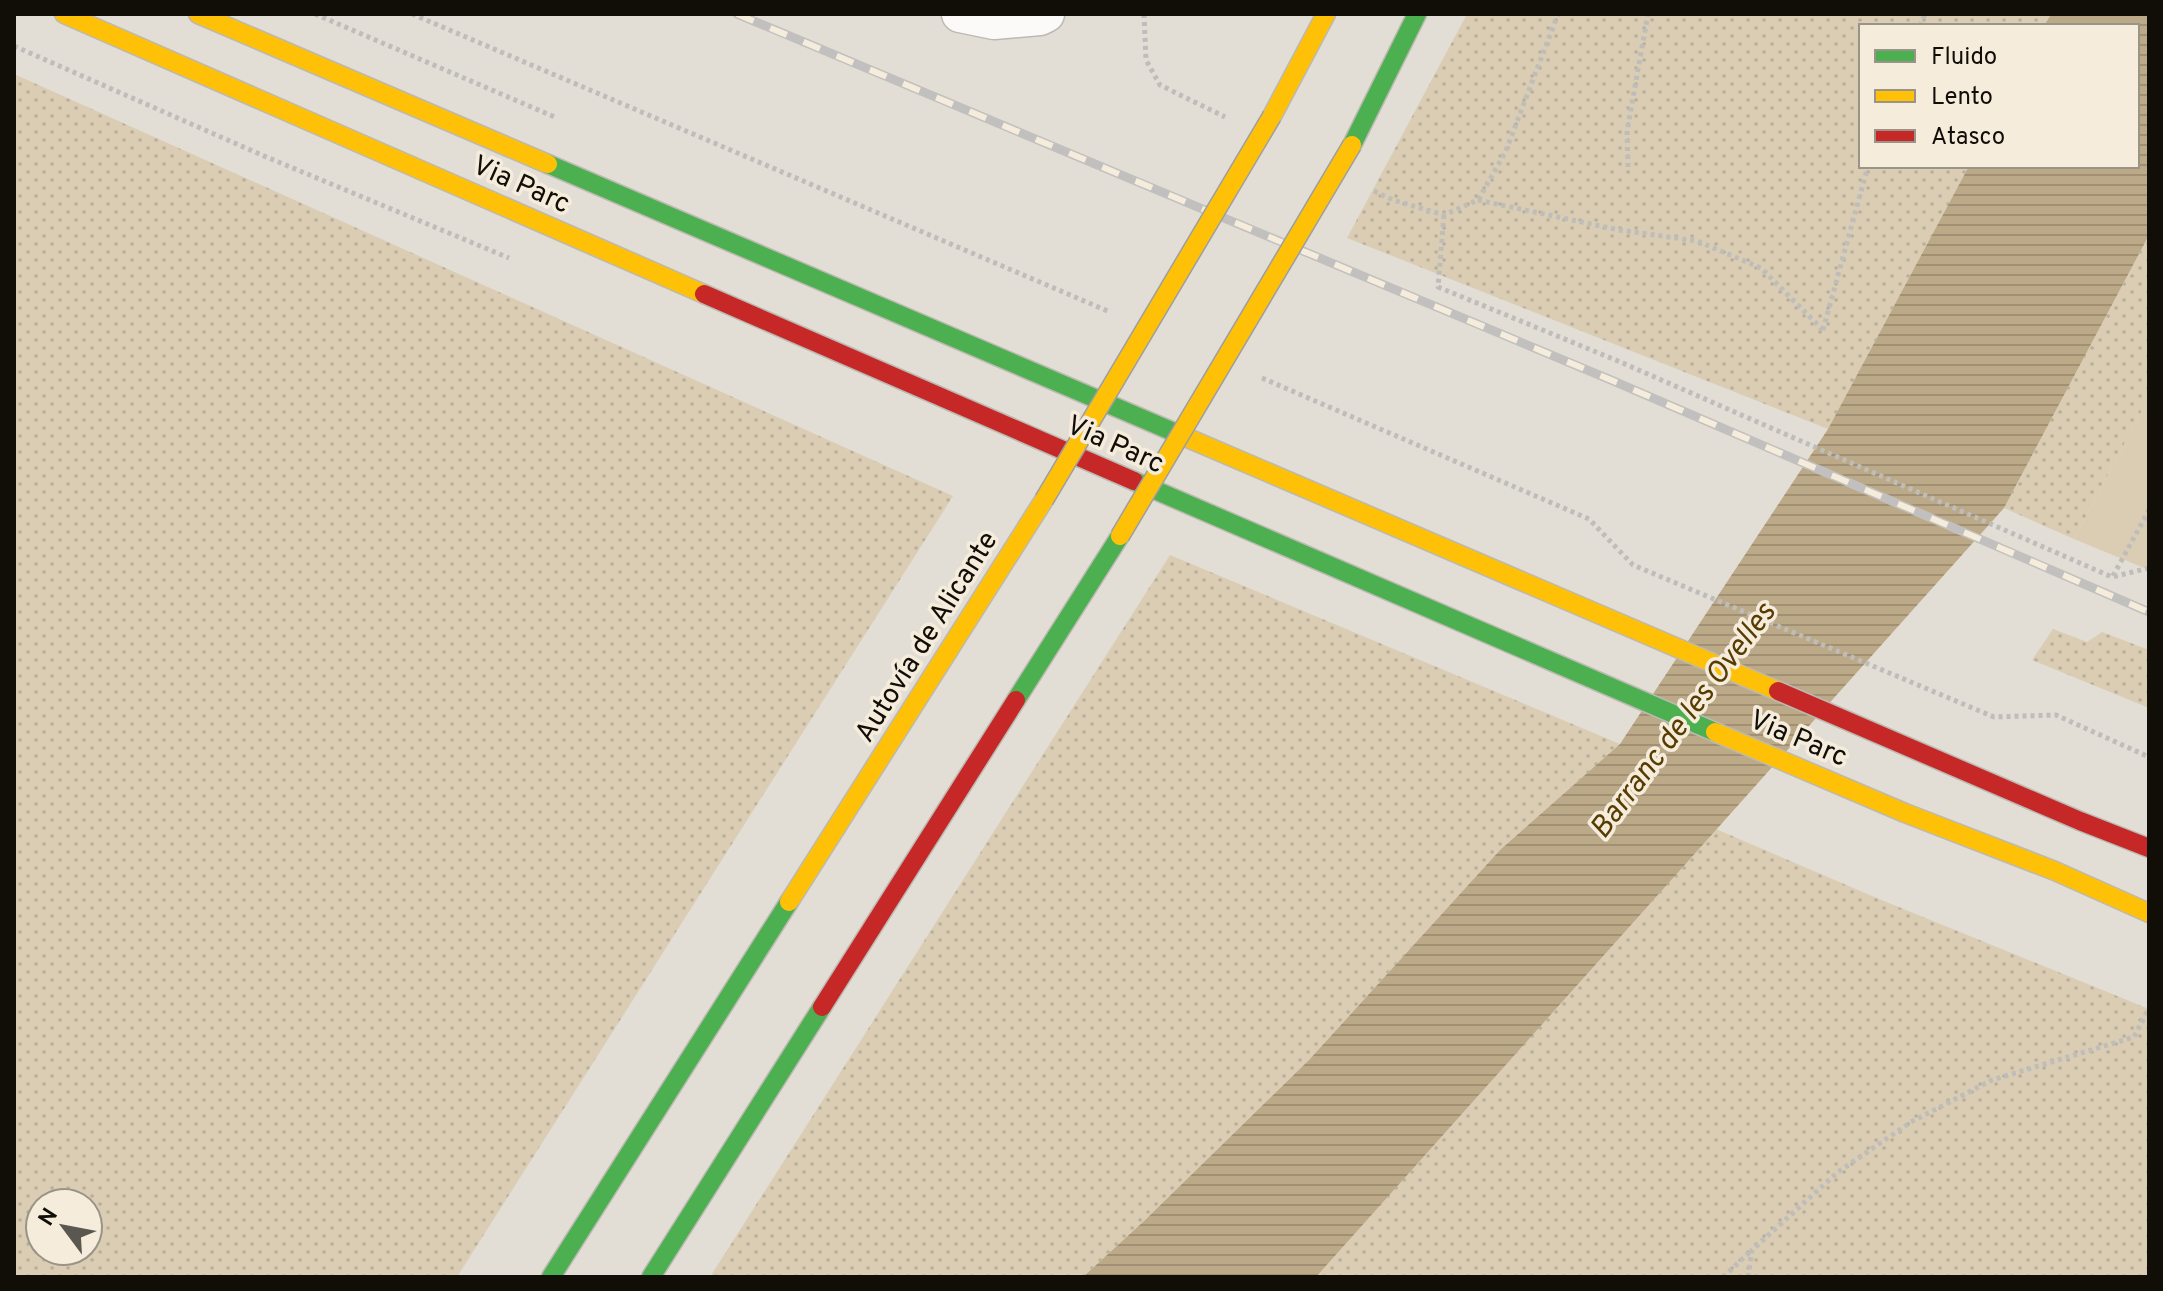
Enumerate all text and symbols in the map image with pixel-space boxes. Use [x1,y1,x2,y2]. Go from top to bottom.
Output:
legend [1859,24,2139,168]
text: Fluido [1931,43,1997,73]
text: Lento [1931,83,1993,113]
text: Atasco [1931,123,2005,153]
street label: Via Parc [466,148,575,223]
street label: Via Parc [1060,408,1169,483]
street label: Autovía de Alicante [848,525,1007,750]
water label: Barranc de les Ovelles [1583,596,1785,847]
street label: Via Parc [1743,703,1852,776]
north arrow [24,1187,104,1267]
text: N [34,1204,65,1232]

